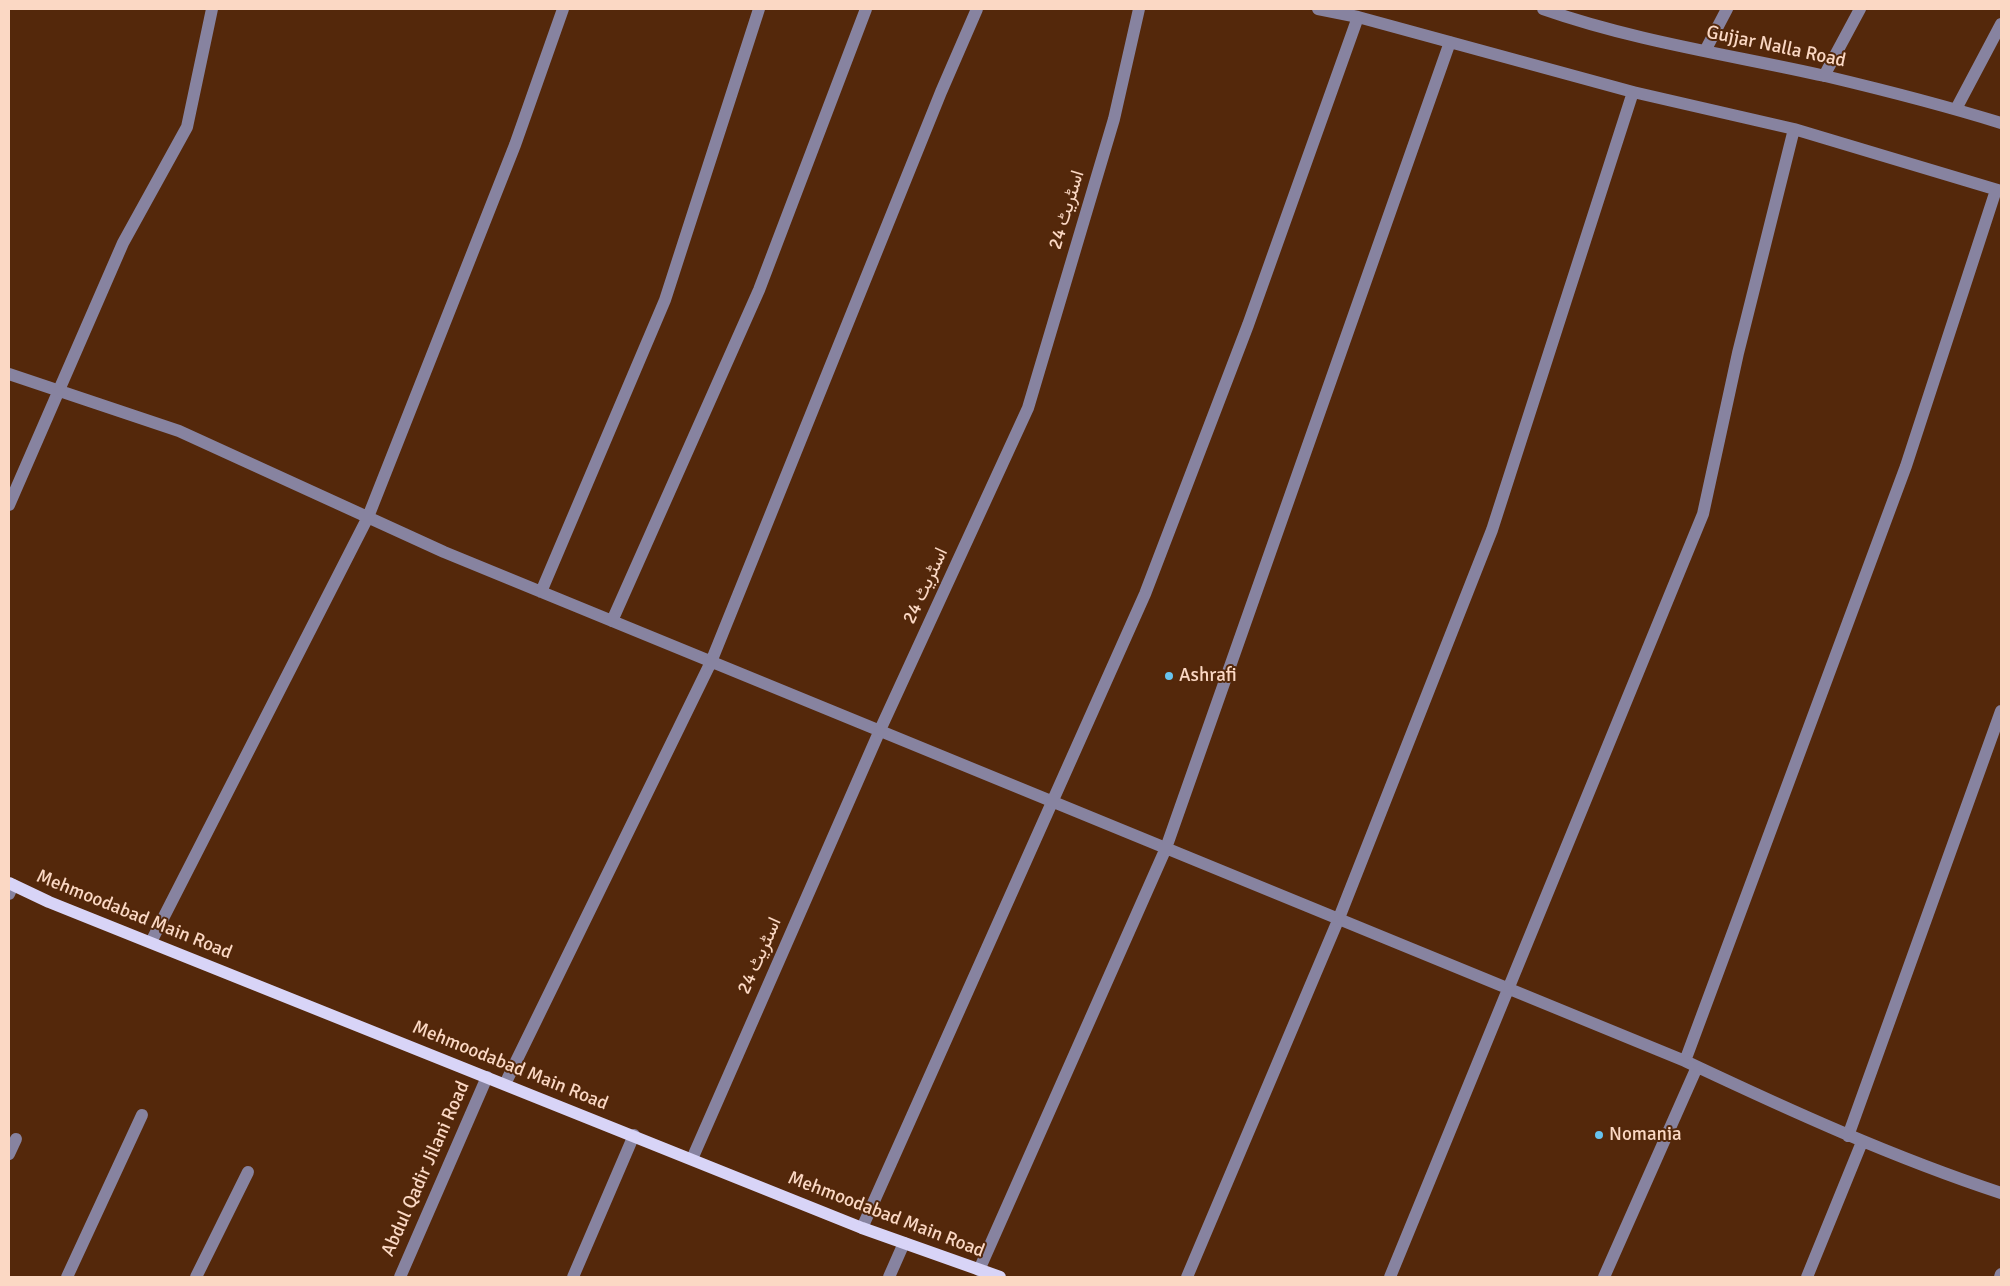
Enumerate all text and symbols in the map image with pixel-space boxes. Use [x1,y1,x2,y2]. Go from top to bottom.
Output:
street label: Gujjar Nalla Road [1704,21,1848,73]
street label: اسٹریٹ 24 [1044,168,1090,252]
street label: اسٹریٹ 24 [898,544,954,628]
place label: Ashrafi [1179,665,1237,687]
marker: Ashrafi [1163,670,1175,682]
street label: Mehmoodabad Main Road [33,865,235,965]
street label: اسٹریٹ 24 [733,914,787,998]
street label: Mehmoodabad Main Road [409,1016,611,1116]
street label: Abdul Qadir Jilani Road [377,1078,475,1260]
place label: Nomania [1609,1124,1682,1146]
marker: Nomania [1593,1129,1605,1141]
street label: Mehmoodabad Main Road [784,1167,988,1263]

